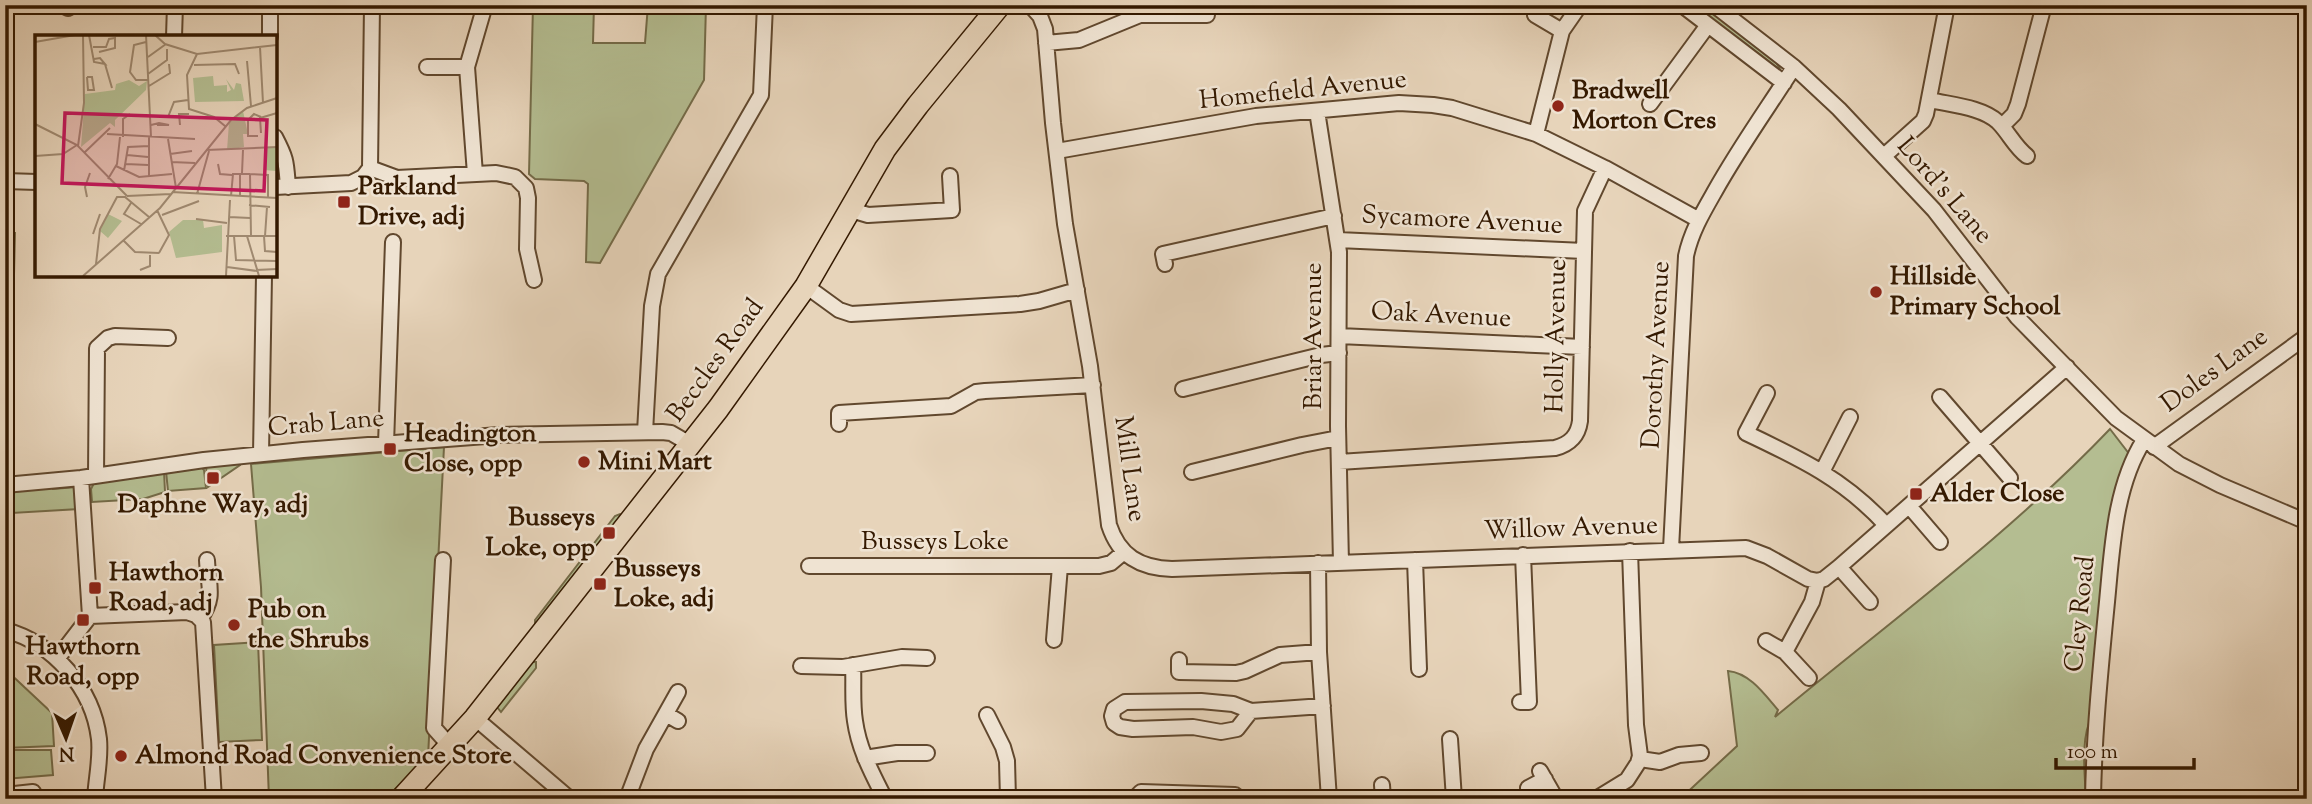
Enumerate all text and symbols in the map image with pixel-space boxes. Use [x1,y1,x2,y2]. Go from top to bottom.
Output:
inset map [35,35,276,276]
street label: Homefield Avenue [1197,62,1409,120]
place label: Bradwell Morton Cres [1572,73,1716,140]
marker: Bradwell Morton Cres [1550,98,1566,114]
street label: Lord's Lane [1887,130,2001,252]
place label: Parkland Drive, adj [358,169,465,236]
marker: Parkland Drive, adj [336,194,352,210]
street label: Sycamore Avenue [1360,197,1564,245]
street label: Holly Avenue [1537,259,1577,413]
place label: Hillside Primary School [1890,259,2061,326]
street label: Dorothy Avenue [1634,260,1680,450]
street label: Briar Avenue [1296,262,1333,410]
marker: Hillside Primary School [1868,284,1884,300]
street label: Beccles Road [658,291,774,431]
street label: Oak Avenue [1370,294,1512,338]
street label: Doles Lane [2154,319,2276,423]
street label: Crab Lane [266,400,386,448]
street label: Mill Lane [1103,414,1155,524]
place label: Headington Close, opp [404,416,537,483]
marker: Headington Close, opp [382,441,398,457]
place label: Mini Mart [598,444,712,481]
marker: Mini Mart [576,454,592,470]
marker: Daphne Way, adj [205,470,221,486]
place label: Alder Close [1930,476,2064,513]
marker: Alder Close [1908,486,1924,502]
place label: Daphne Way, adj [118,487,308,524]
place label: Busseys Loke, opp [486,500,595,567]
street label: Willow Avenue [1483,507,1659,551]
street label: Busseys Loke [861,524,1009,561]
marker: Busseys Loke, opp [601,525,617,541]
place label: Busseys Loke, adj [614,551,714,618]
street label: Cley Road [2057,554,2106,674]
place label: Hawthorn Road, adj [109,555,225,622]
marker: Busseys Loke, adj [592,576,608,592]
marker: Hawthorn Road, adj [87,580,103,596]
place label: Pub on the Shrubs [248,592,369,659]
marker: Hawthorn Road, opp [75,612,91,628]
marker: Pub on the Shrubs [226,617,242,633]
place label: Hawthorn Road, opp [26,629,141,696]
north arrow [32,702,102,772]
scale bar [2056,727,2195,771]
place label: Almond Road Convenience Store [135,738,512,775]
text: 100 m [2067,738,2118,768]
text: N [58,739,75,766]
marker: Almond Road Convenience Store [113,748,129,764]

